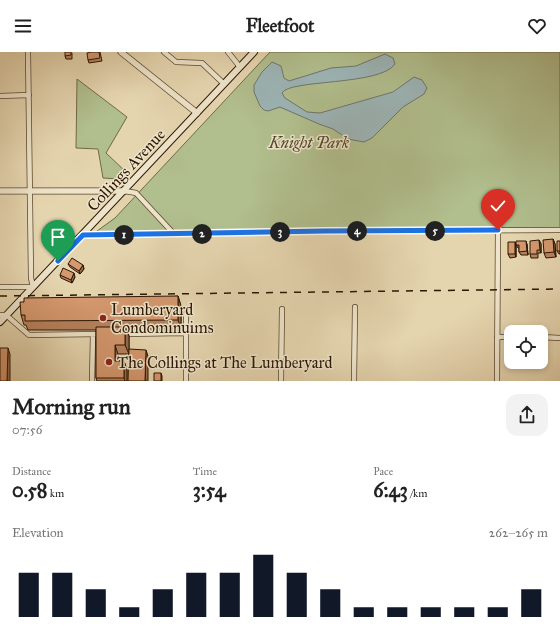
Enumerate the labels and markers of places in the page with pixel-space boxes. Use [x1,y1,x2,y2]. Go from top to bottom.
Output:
pin [481,189,515,230]
pin [41,220,75,261]
pin: 4 [347,221,367,241]
pin: 5 [425,221,445,241]
pin: 3 [270,222,290,242]
pin: 2 [192,224,212,244]
pin: 1 [114,225,134,245]
place label: Lumberyard Condominuims [111,300,214,337]
marker: Lumberyard Condominuims [98,313,108,323]
place label: The Collings at The Lumberyard [117,353,332,373]
marker: The Collings at The Lumberyard [104,357,114,367]

